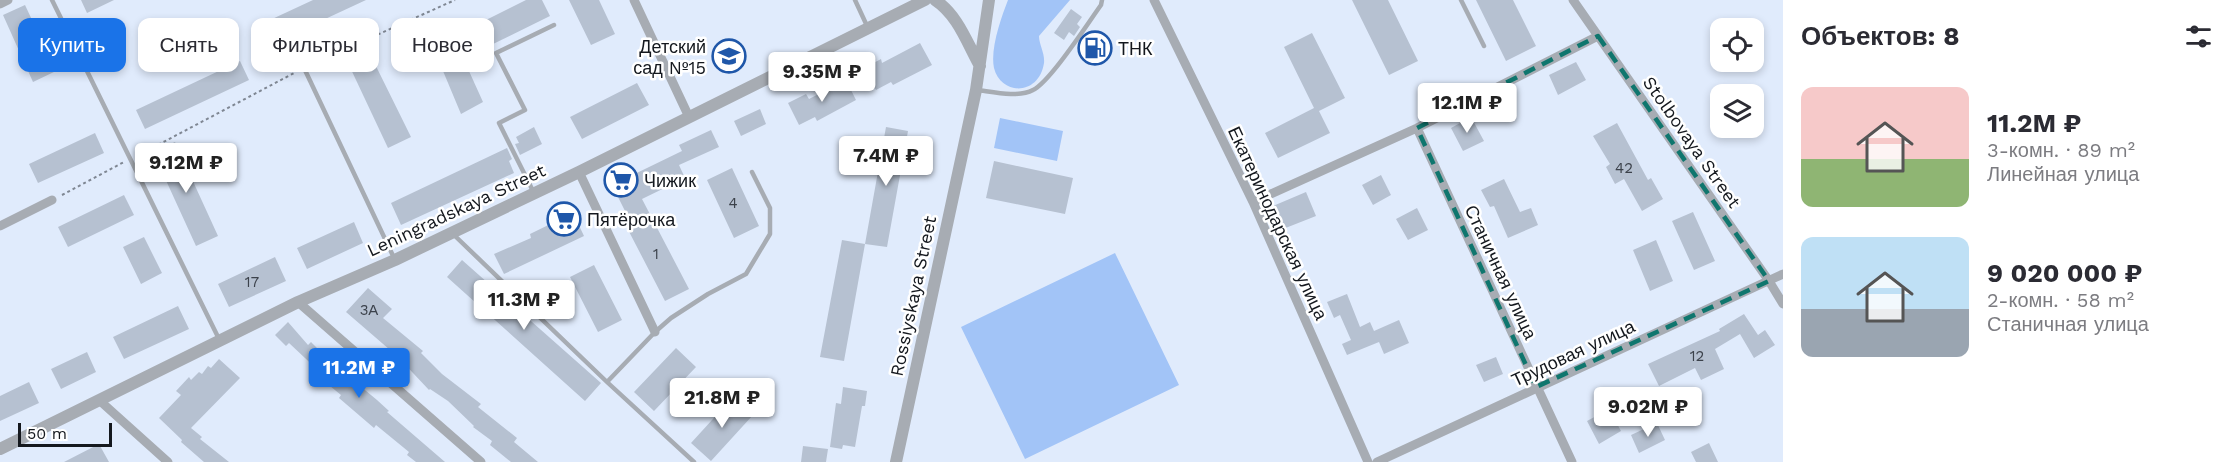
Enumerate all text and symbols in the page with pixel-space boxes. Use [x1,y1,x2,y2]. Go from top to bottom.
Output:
chip: Купить [18,18,126,72]
chip: Снять [138,18,239,72]
chip: Фильтры [251,18,379,72]
chip: Новое [391,18,494,72]
map controls [1710,18,1764,138]
button: locate [1710,18,1764,72]
icon: filters [2182,20,2215,53]
text: Объектов: 8 [1801,21,1960,51]
fuel station icon: ТНК [1077,30,1113,66]
place label: Детский сад №15 [633,36,706,78]
school or university icon: Детский сад №15 [711,38,747,74]
place label: ТНК [1118,38,1153,59]
pin: 9.35M ₽ [767,52,877,103]
text: 9.35M ₽ [782,59,862,83]
street label: Stolbovaya Street [1639,72,1745,212]
pin: 12.1M ₽ [1412,83,1522,134]
button: layers [1710,84,1764,138]
text: 12.1M ₽ [1432,90,1502,114]
text: 11.2M ₽ [1987,108,2081,138]
icon: home [1849,111,1921,183]
street label: Екатеринодарская улица [1224,123,1332,324]
pin: 7.4M ₽ [837,136,935,187]
text: 3-комн. · 89 m² [1987,138,2135,162]
pin: 9.12M ₽ [131,143,241,194]
text: 7.4M ₽ [853,143,919,167]
text: 9.12M ₽ [149,150,223,174]
street label: Leningradskaya Street [363,159,549,261]
house number: 42 [1615,159,1633,177]
supermarket icon: Чижик [603,162,639,198]
text: Линейная улица [1987,162,2139,186]
place label: Чижик [644,170,696,191]
house number: 4 [728,194,738,212]
supermarket icon: Пятёрочка [546,201,582,237]
street label: Станичная улица [1461,202,1542,343]
place label: Пятёрочка [587,209,676,230]
street label: Rossiyskaya Street [886,213,940,378]
house number: 1 [653,245,659,263]
text: 9 020 000 ₽ [1987,258,2142,288]
icon: home [1849,261,1921,333]
house number: 17 [245,273,259,291]
pin: 11.3M ₽ [469,280,579,331]
text: 11.3M ₽ [488,287,560,311]
text: 2-комн. · 58 m² [1987,288,2134,312]
house number: 3А [360,301,378,319]
text: Станичная улица [1987,312,2149,336]
street label: Трудовая улица [1508,315,1639,391]
house number: 12 [1690,347,1704,365]
pin: 11.2M ₽ [304,348,414,399]
text: 11.2M ₽ [323,355,395,379]
pin: 21.8M ₽ [667,378,777,429]
text: 21.8M ₽ [684,385,760,409]
pin: 9.02M ₽ [1593,387,1703,438]
text: 9.02M ₽ [1608,394,1688,418]
scale bar [18,420,112,448]
text: 50 m [27,424,67,443]

